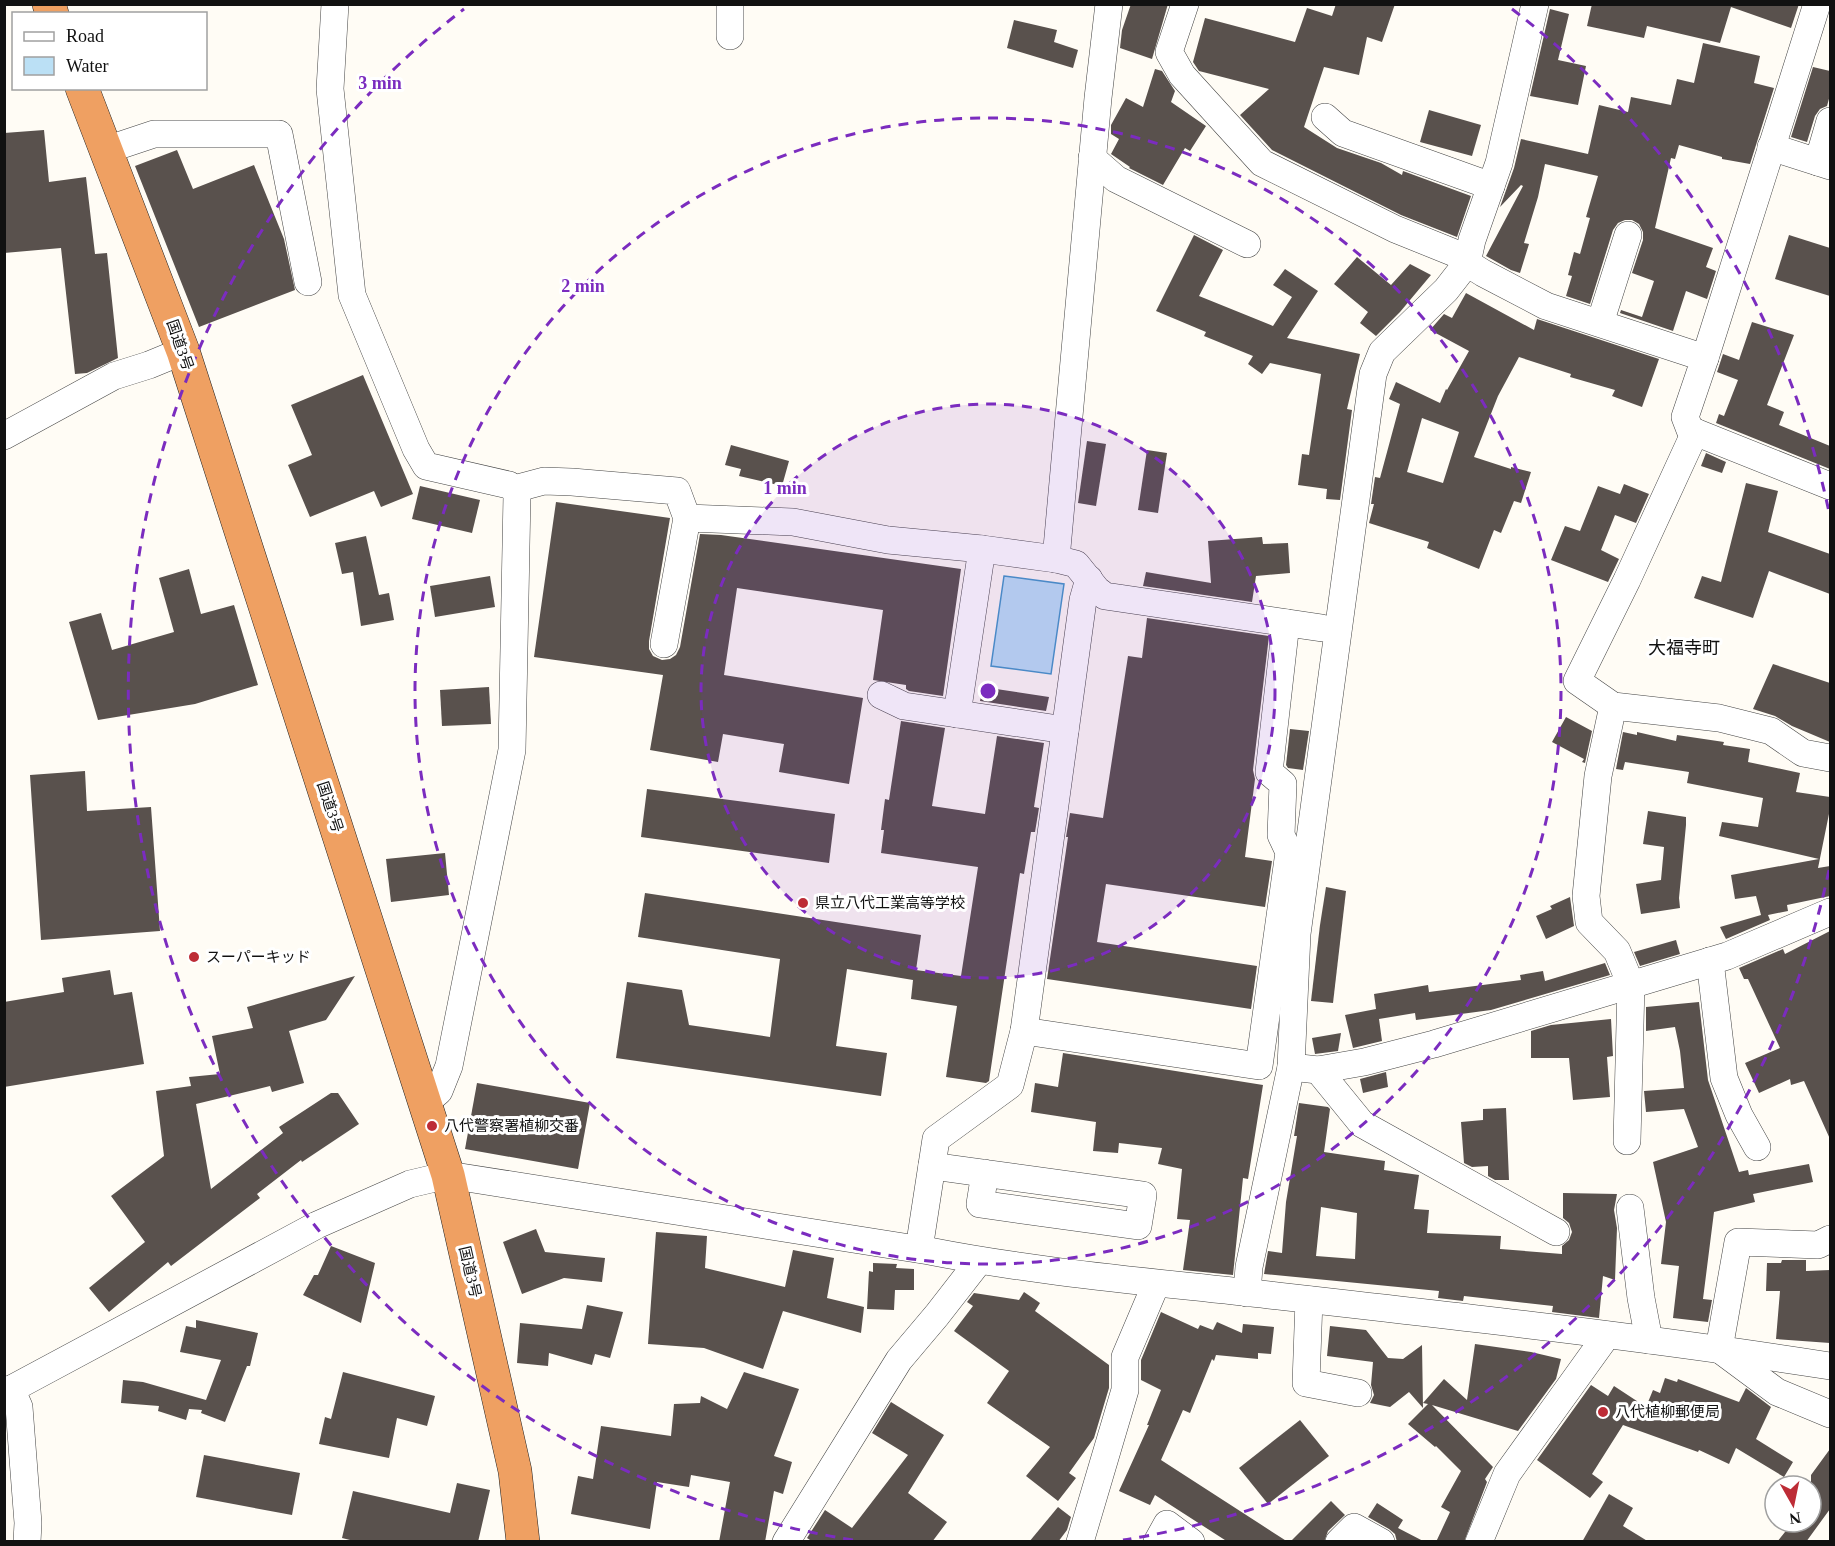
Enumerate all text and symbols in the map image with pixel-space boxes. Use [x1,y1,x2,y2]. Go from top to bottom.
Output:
legend [12,12,207,90]
text: Road [66,26,104,46]
text: Water [66,56,109,76]
text: 3 min [358,73,402,93]
text: 2 min [561,276,605,296]
street label: 国道3号 [164,318,196,372]
text: 1 min [763,478,807,498]
district label: 大福寺町 [1648,638,1720,658]
centre of rings [978,681,998,701]
street label: 国道3号 [314,780,346,834]
place label: 県立八代工業高等学校 [815,894,965,911]
marker: 県立八代工業高等学校 [796,896,810,910]
place label: スーパーキッド [206,949,311,965]
marker: スーパーキッド [187,950,201,964]
place label: 八代警察署植柳交番 [444,1117,579,1134]
marker: 八代警察署植柳交番 [425,1119,439,1133]
street label: 国道3号 [456,1245,484,1299]
place label: 八代植柳郵便局 [1615,1403,1720,1420]
marker: 八代植柳郵便局 [1596,1405,1610,1419]
north arrow [1763,1474,1823,1534]
text: N [1788,1509,1802,1528]

